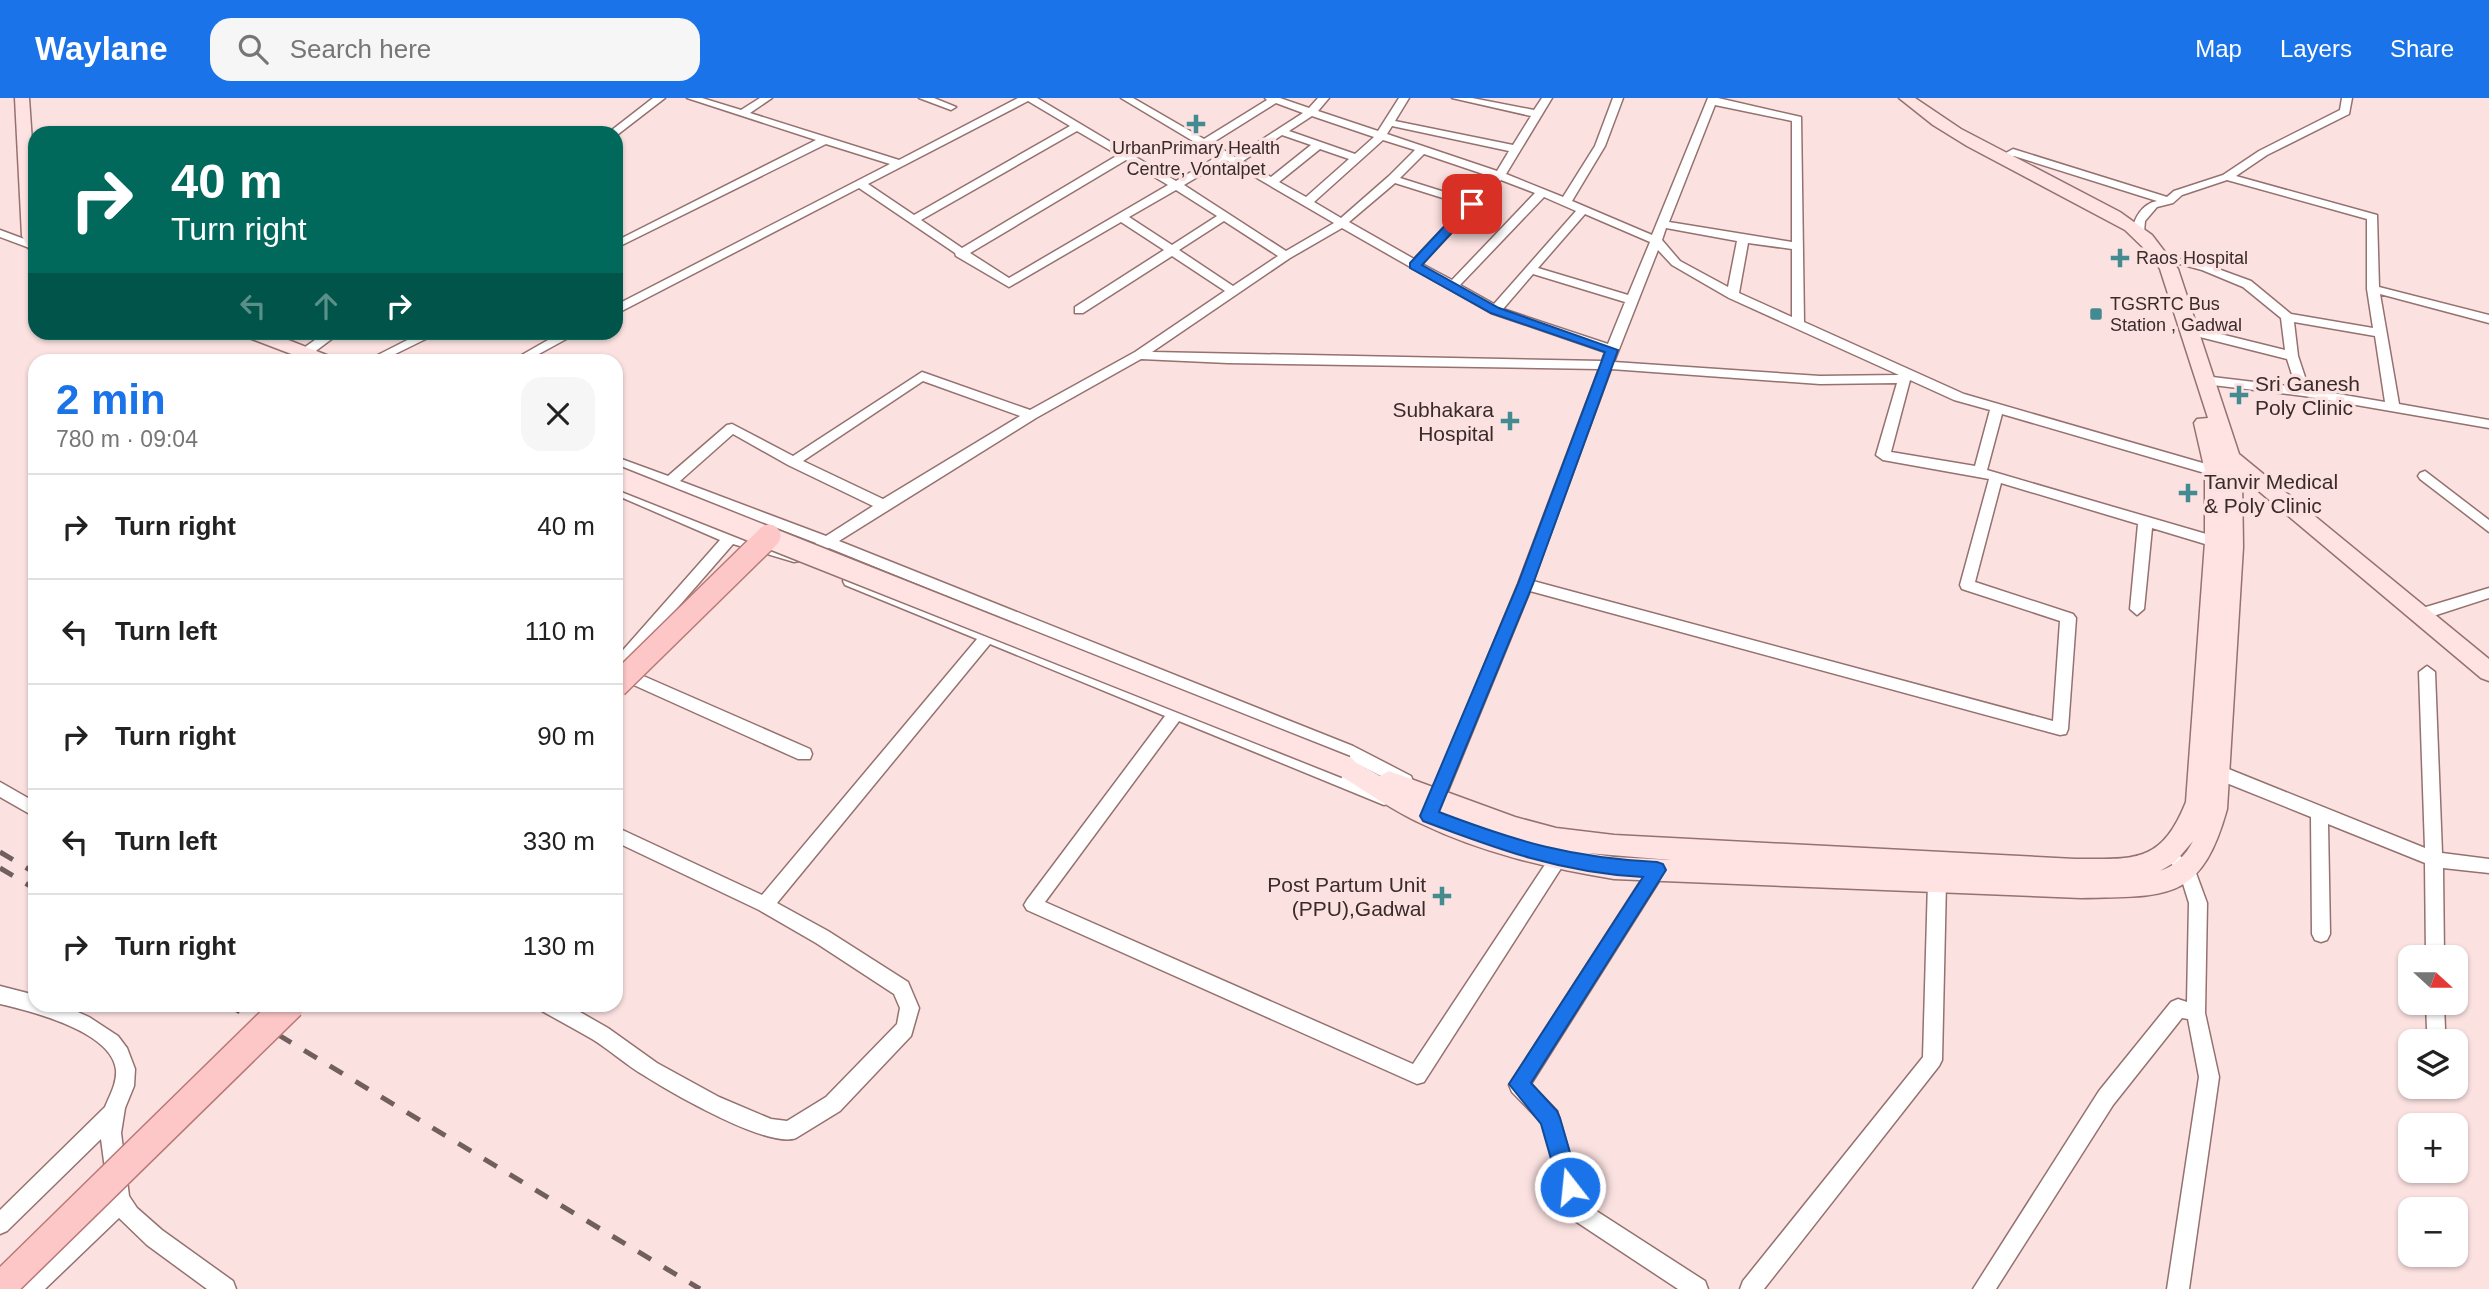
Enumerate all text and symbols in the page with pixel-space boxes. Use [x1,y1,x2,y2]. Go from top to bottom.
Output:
search box [210,18,700,81]
text: Waylane [35,30,168,67]
icon: search [234,30,272,68]
text: Search here [290,34,431,64]
text: Map [2195,35,2242,62]
text: Layers [2280,35,2352,62]
text: Share [2390,35,2454,62]
marker: UrbanPrimary Health Centre, Vontalpet [1186,114,1206,134]
place label: UrbanPrimary Health Centre, Vontalpet [1112,138,1280,179]
icon: right [56,154,147,245]
text: 40 m [171,154,283,208]
pin [1442,174,1502,234]
icon: arrive [1453,185,1491,223]
text: Turn right [171,211,307,247]
marker: Raos Hospital [2110,248,2130,268]
place label: Raos Hospital [2136,248,2248,268]
icon: left [234,287,272,325]
icon: ahead [307,287,345,325]
icon: right [380,287,418,325]
place label: TGSRTC Bus Station , Gadwal [2110,294,2242,335]
marker: TGSRTC Bus Station , Gadwal [2088,306,2104,322]
place label: Sri Ganesh Poly Clinic [2255,372,2360,419]
text: 2 min [56,376,166,423]
button: close [521,377,595,451]
marker: Sri Ganesh Poly Clinic [2229,385,2249,405]
place label: Subhakara Hospital [1392,398,1494,445]
marker: Subhakara Hospital [1500,411,1520,431]
text: 780 m · 09:04 [56,426,198,452]
place label: Tanvir Medical & Poly Clinic [2204,470,2338,517]
marker: Tanvir Medical & Poly Clinic [2178,483,2198,503]
icon: right [56,508,94,546]
text: Turn right [115,511,236,541]
text: 40 m [537,511,595,541]
icon: left [56,613,94,651]
text: Turn left [115,616,217,646]
text: 110 m [525,616,595,646]
icon: right [56,718,94,756]
text: Turn right [115,721,236,751]
text: 90 m [537,721,595,751]
icon: left [56,823,94,861]
text: Turn left [115,826,217,856]
text: 330 m [523,826,595,856]
place label: Post Partum Unit (PPU),Gadwal [1267,873,1426,920]
marker: Post Partum Unit (PPU),Gadwal [1432,886,1452,906]
icon: right [56,928,94,966]
text: Turn right [115,931,236,961]
text: 130 m [523,931,595,961]
north arrow [2398,945,2468,1015]
map controls [2398,945,2468,1267]
button: layers [2398,1029,2468,1099]
button: + [2398,1113,2468,1183]
position arrow [1533,1150,1607,1224]
button: − [2398,1197,2468,1267]

